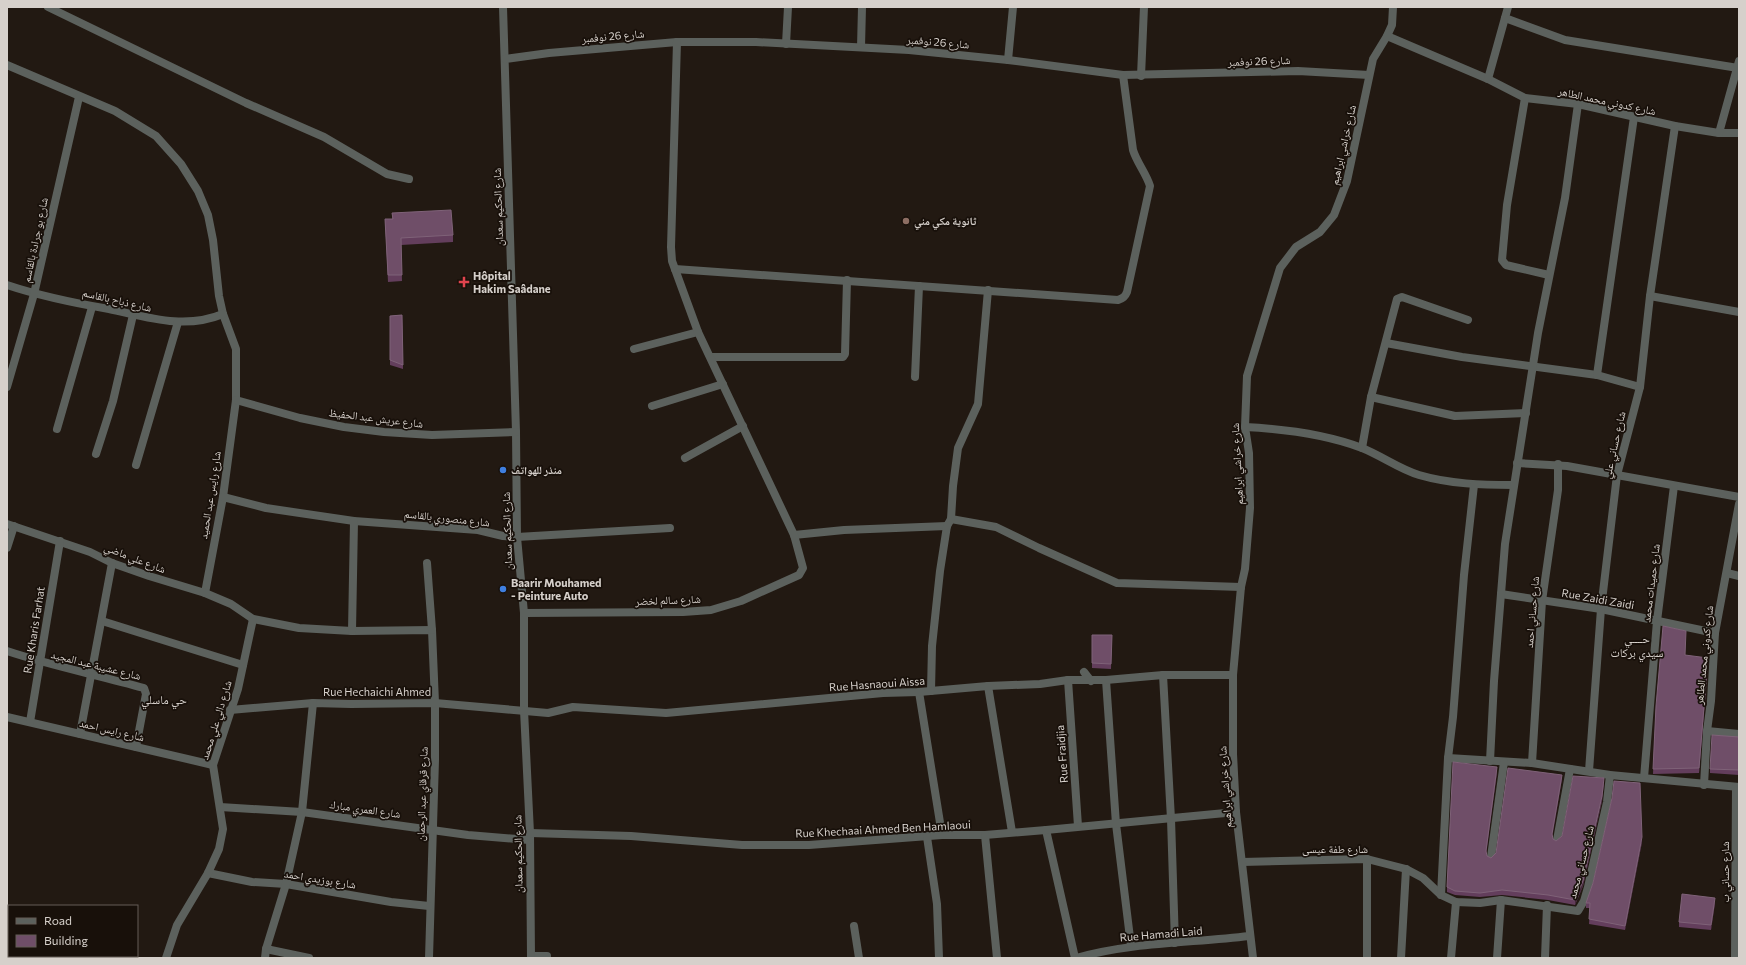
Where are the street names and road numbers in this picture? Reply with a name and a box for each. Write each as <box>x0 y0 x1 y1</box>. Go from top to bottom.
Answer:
street label: شارع 26 نوفمبر <box>580 26 645 46</box>
street label: شارع 26 نوفمبر <box>905 32 970 52</box>
street label: شارع 26 نوفمبر <box>1226 53 1291 69</box>
street label: شارع كدوني محمد الطاهر <box>1556 84 1657 120</box>
street label: شارع خراشي ابراهيم <box>1327 103 1361 187</box>
street label: شارع الحكيم سعدان <box>490 168 507 246</box>
street label: شارع بو جرادة بالقاسم <box>19 196 52 284</box>
street label: شارع ذباح بالقاسم <box>81 285 153 316</box>
street label: شارع عريش عبد الحفيظ <box>328 405 424 431</box>
street label: شارع حساني علي <box>1599 410 1630 480</box>
street label: شارع خراشي ابراهيم <box>1228 423 1248 505</box>
street label: شارع رايس عبد الحميد <box>196 450 224 540</box>
street label: شارع الحكيم سعدان <box>499 492 516 570</box>
street label: شارع منصوري بالقاسم <box>403 507 491 531</box>
street label: شارع علي ماضي <box>102 540 168 578</box>
street label: شارع حميدات محمد <box>1639 543 1663 623</box>
street label: شارع حساني احمد <box>1522 575 1544 649</box>
street label: Rue Kharis Farhat <box>20 585 47 674</box>
street label: Rue Zaidi Zaidi <box>1561 586 1636 611</box>
street label: شارع سالم لخضر <box>634 592 701 609</box>
street label: شارع كدوني محمد الطاهر <box>1692 605 1718 706</box>
street label: شارع عشيبة عبد المجيد <box>50 647 142 683</box>
street label: Rue Hasnaoui Aissa <box>829 674 925 693</box>
street label: شارع دالي علي محمد <box>197 679 236 762</box>
street label: Rue Hechaichi Ahmed <box>323 685 431 698</box>
street label: شارع رايس احمد <box>78 716 146 744</box>
street label: Rue Fraidjia <box>1053 725 1070 783</box>
street label: شارع خراشي ابراهيم <box>1215 745 1237 828</box>
street label: شارع قرقاي عبد الرحمان <box>413 746 432 842</box>
street label: شارع العمري مبارك <box>328 797 402 823</box>
street label: شارع الحكيم سعدان <box>510 815 527 893</box>
street label: Rue Khechaai Ahmed Ben Hamlaoui <box>795 817 971 840</box>
street label: شارع حساني محمد <box>1565 824 1599 900</box>
street label: شارع حساني ب <box>1718 841 1734 903</box>
street label: شارع طفة عيسى <box>1302 842 1368 856</box>
street label: شارع بوزيدي احمد <box>283 866 357 893</box>
street label: Rue Hamadi Laid <box>1119 923 1203 944</box>

